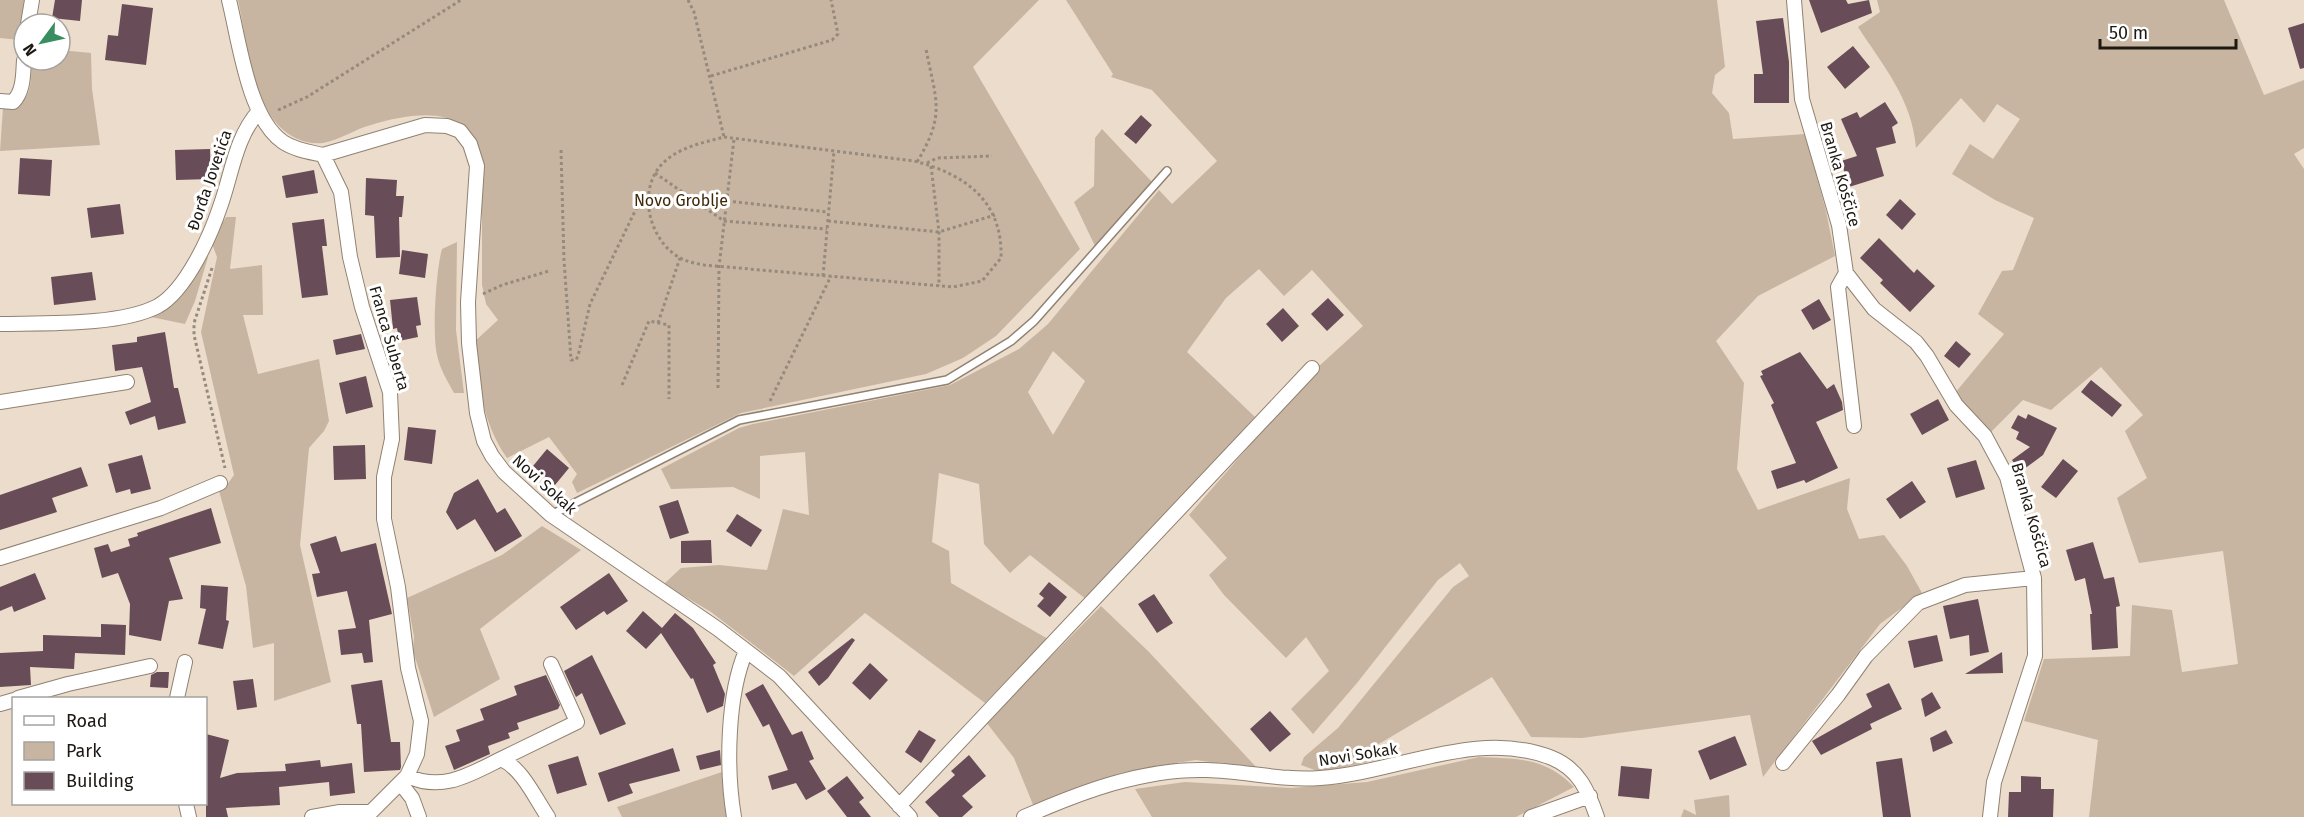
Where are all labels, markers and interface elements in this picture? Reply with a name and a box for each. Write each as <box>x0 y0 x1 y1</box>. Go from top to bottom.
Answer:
north arrow <box>12 12 72 72</box>
scale bar <box>2100 12 2236 50</box>
text: 50 m <box>2109 22 2148 44</box>
text: N <box>19 40 41 60</box>
street label: Branka Koščice <box>1816 119 1865 229</box>
street label: Đorđa Jovetića <box>183 127 236 233</box>
park label: Novo Groblje <box>634 191 728 210</box>
street label: Franca Šuberta <box>365 283 415 393</box>
street label: Novi Sokak <box>509 451 581 519</box>
street label: Branka Koščica <box>2007 460 2056 570</box>
legend <box>12 697 207 805</box>
text: Road <box>66 710 108 732</box>
street label: Novi Sokak <box>1317 739 1400 770</box>
text: Park <box>66 740 102 762</box>
text: Building <box>66 770 134 792</box>

